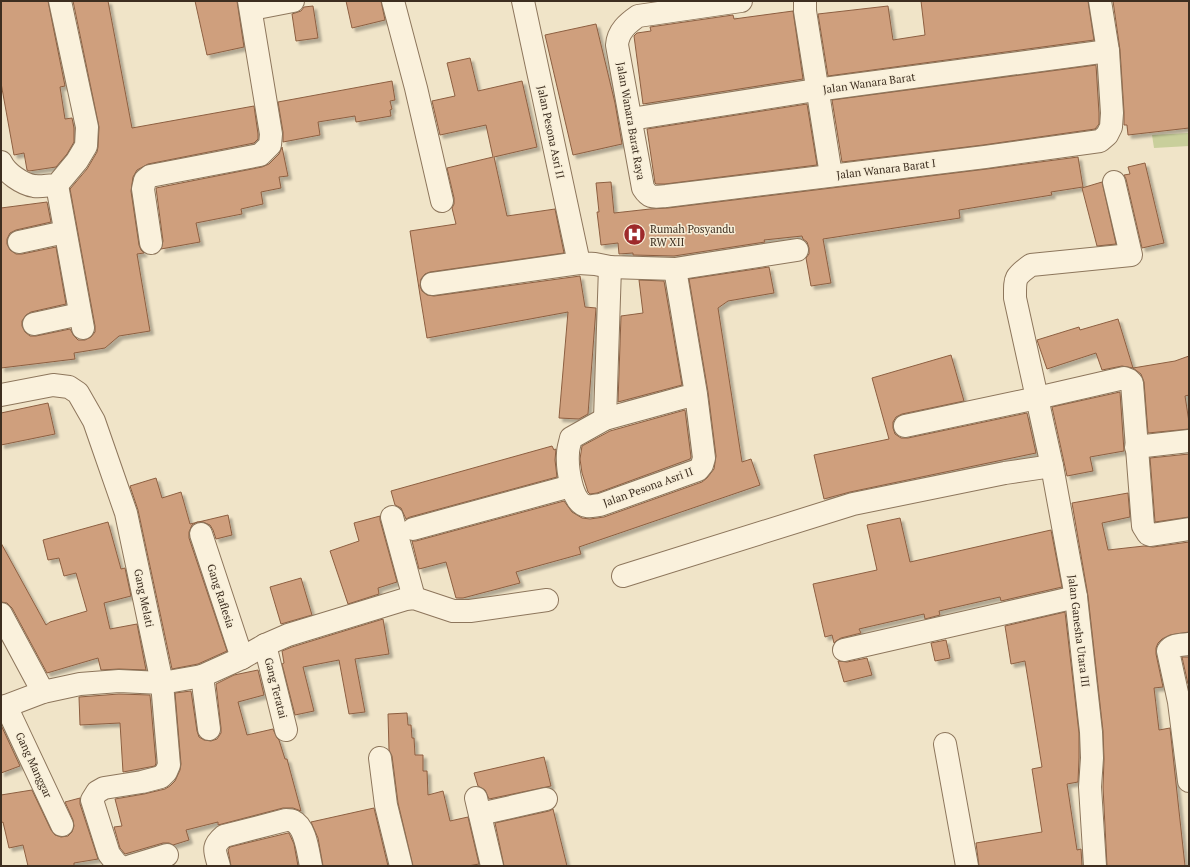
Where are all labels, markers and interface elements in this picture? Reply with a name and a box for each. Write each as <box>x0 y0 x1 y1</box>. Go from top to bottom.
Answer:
street label: Jalan Wanara Barat Raya <box>614 61 648 182</box>
street label: Jalan Wanara Barat <box>822 70 916 96</box>
street label: Jalan Pesona Asri II <box>534 84 568 180</box>
street label: Jalan Wanara Barat I <box>836 156 936 182</box>
hospital icon: Rumah Posyandu RW XII <box>622 222 648 248</box>
place label: Rumah Posyandu RW XII <box>650 222 735 249</box>
street label: Jalan Pesona Asri II <box>601 464 695 510</box>
street label: Gang Raflesia <box>204 562 238 630</box>
street label: Gang Melati <box>131 567 157 629</box>
street label: Jalan Ganesha Utara III <box>1065 574 1093 688</box>
street label: Gang Teratai <box>262 656 290 720</box>
street label: Gang Manggar <box>13 730 56 801</box>

